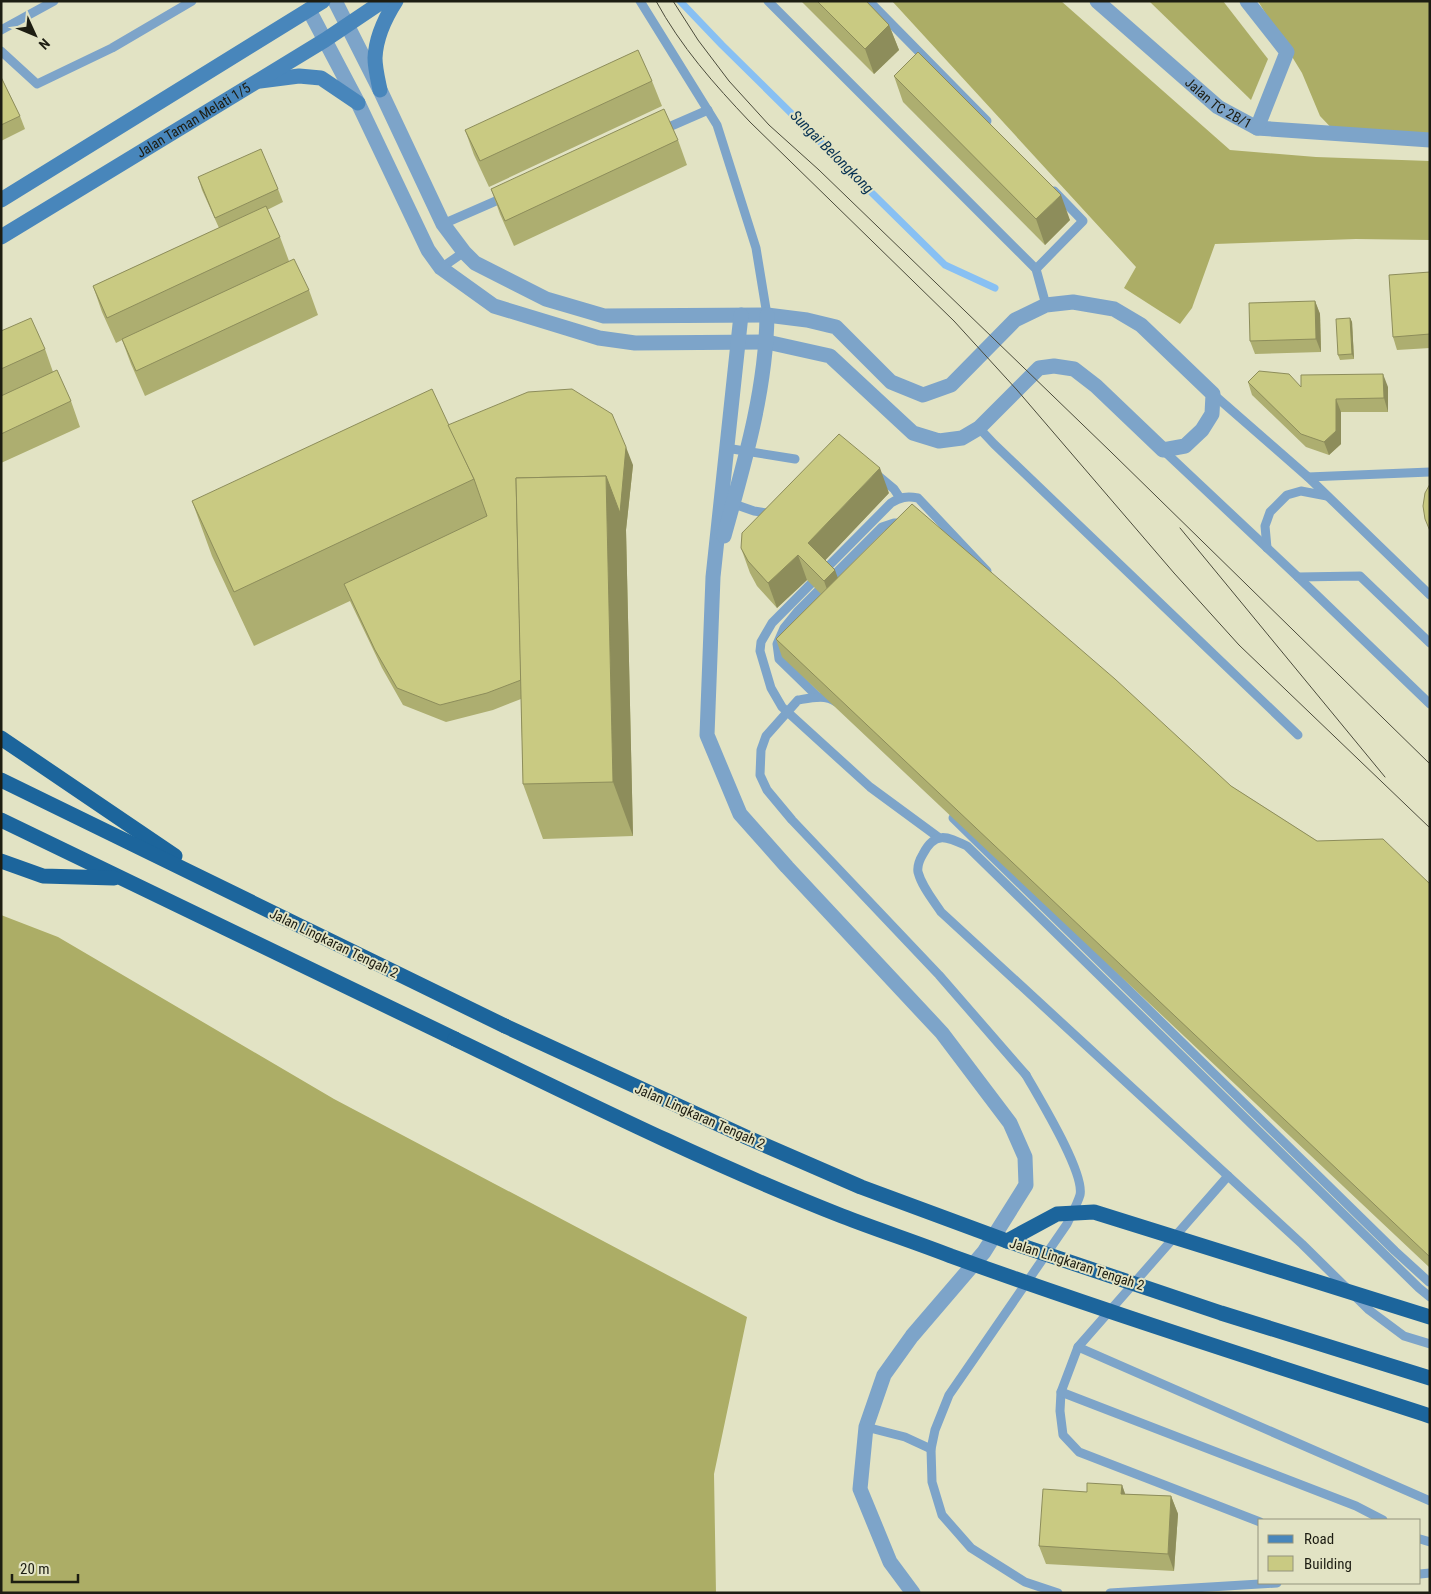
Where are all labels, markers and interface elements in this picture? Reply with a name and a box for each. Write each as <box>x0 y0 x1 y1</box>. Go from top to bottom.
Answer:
north arrow <box>10 10 60 60</box>
text: N <box>36 35 53 53</box>
street label: Jalan TC 2B/1 <box>1182 74 1255 132</box>
street label: Jalan Taman Melati 1/5 <box>133 79 253 161</box>
water label: Sungai Belongkong <box>787 107 877 197</box>
street label: Jalan Lingkaran Tengah 2 <box>267 905 401 981</box>
street label: Jalan Lingkaran Tengah 2 <box>632 1080 768 1152</box>
street label: Jalan Lingkaran Tengah 2 <box>1008 1235 1147 1293</box>
legend <box>1258 1519 1421 1584</box>
text: Road <box>1304 1530 1334 1548</box>
scale bar <box>12 1552 79 1584</box>
text: Building <box>1304 1555 1352 1573</box>
text: 20 m <box>20 1560 50 1578</box>

